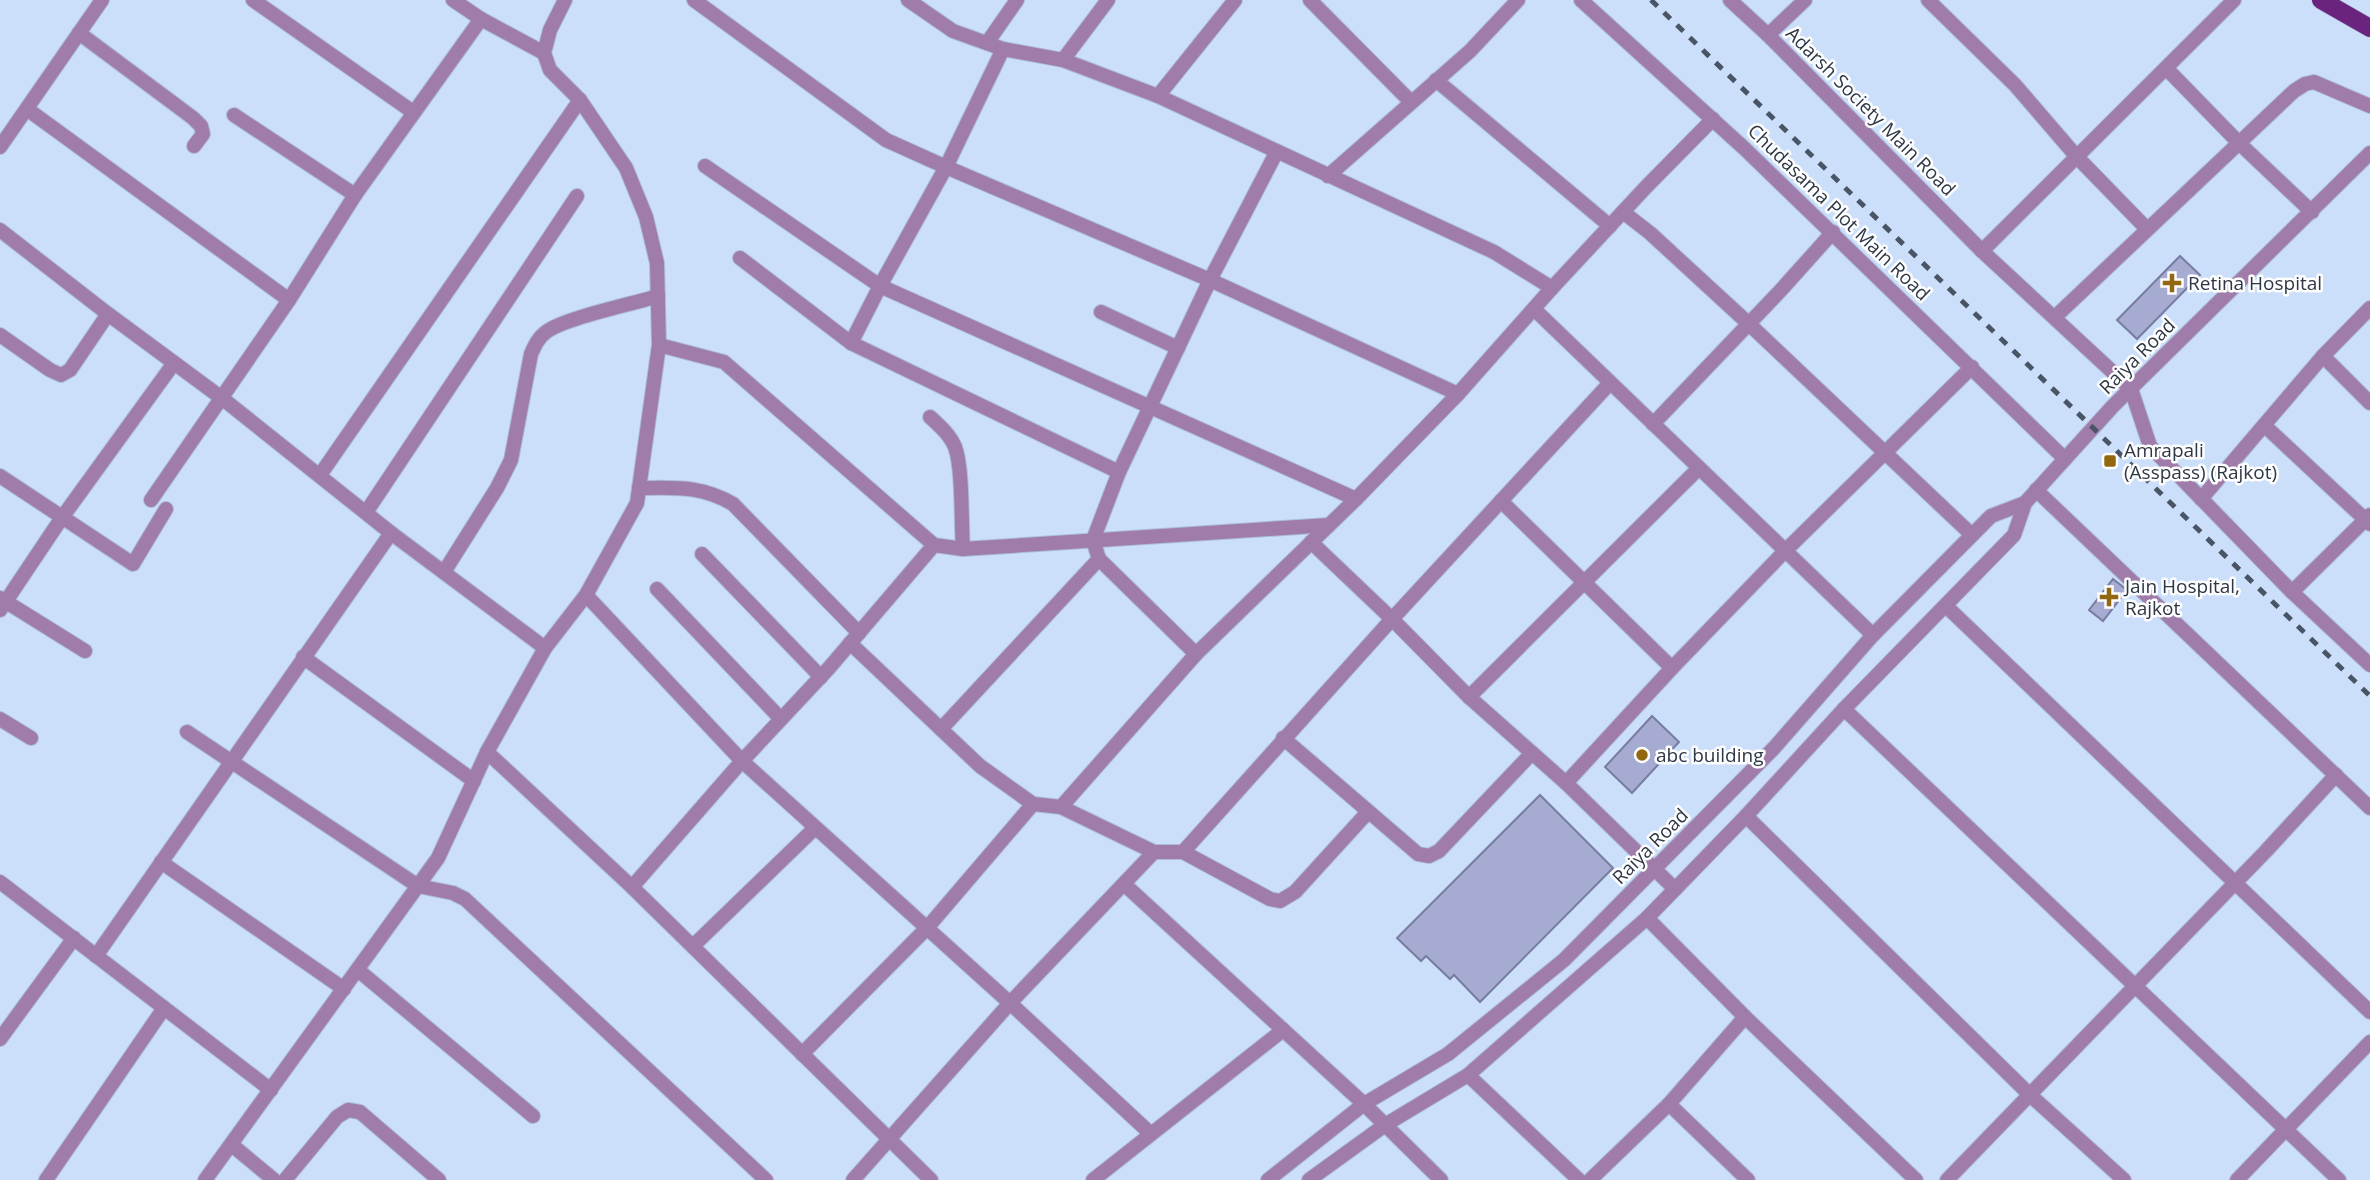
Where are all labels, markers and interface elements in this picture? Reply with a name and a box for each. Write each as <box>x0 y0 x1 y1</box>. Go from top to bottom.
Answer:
street label: Adarsh Society Main Road <box>1781 21 1961 201</box>
street label: Chudasama Plot Main Road <box>1742 118 1936 306</box>
place label: Retina Hospital <box>2188 270 2322 296</box>
marker: Retina Hospital <box>2162 273 2182 293</box>
street label: Raiya Road <box>2093 312 2181 400</box>
place label: Amrapali (Asspass) (Rajkot) <box>2124 437 2277 485</box>
marker: Amrapali (Asspass) (Rajkot) <box>2102 453 2118 469</box>
place label: Jain Hospital, Rajkot <box>2123 573 2240 621</box>
marker: Jain Hospital, Rajkot <box>2099 587 2119 607</box>
place label: abc building <box>1656 742 1763 768</box>
marker: abc building <box>1634 747 1650 763</box>
street label: Raiya Road <box>1606 802 1694 890</box>

